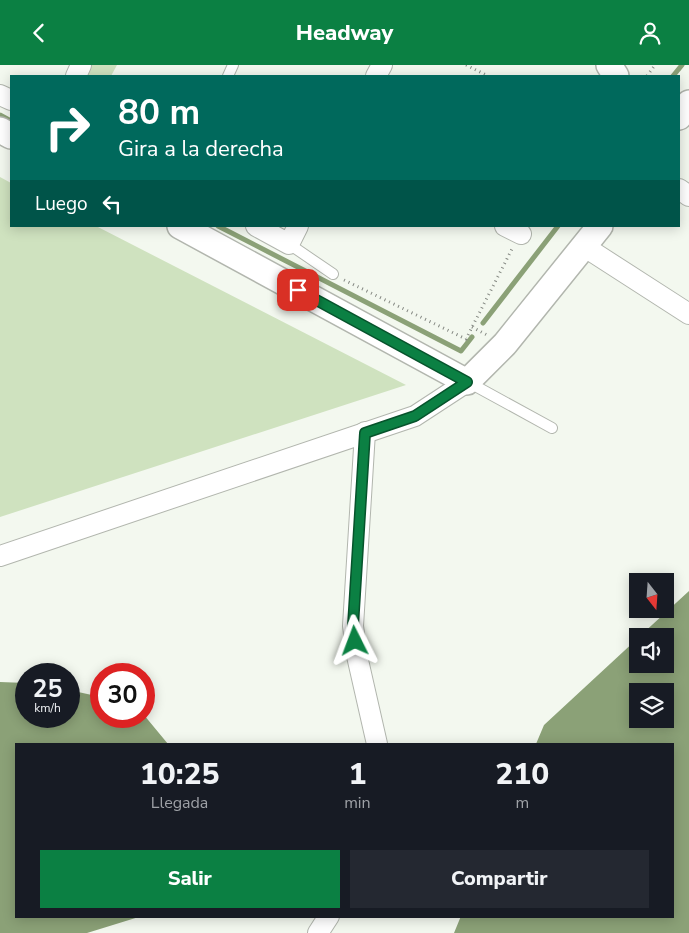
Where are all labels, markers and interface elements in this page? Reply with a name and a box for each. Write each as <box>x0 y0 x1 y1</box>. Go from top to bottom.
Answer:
text: Headway <box>296 18 393 48</box>
icon: back <box>25 19 53 47</box>
icon: person <box>636 19 664 47</box>
text: 80 m <box>118 89 200 136</box>
icon: right <box>35 95 100 160</box>
text: Gira a la derecha <box>118 134 284 164</box>
icon: left <box>98 190 126 218</box>
text: Luego <box>35 191 88 217</box>
pin <box>277 269 319 311</box>
icon: arrive <box>284 276 312 304</box>
north arrow <box>629 573 674 617</box>
map controls <box>629 573 674 728</box>
position arrow <box>328 614 380 666</box>
button: sound <box>629 628 674 673</box>
speed limit sign: 30 <box>90 663 155 728</box>
text: 25 <box>32 672 63 706</box>
button: layers <box>629 683 674 728</box>
text: km/h <box>34 700 61 716</box>
text: 10:25 <box>140 754 219 795</box>
text: 1 <box>348 754 366 795</box>
text: 210 <box>495 754 549 795</box>
text: Llegada <box>151 792 208 814</box>
text: min <box>344 792 371 814</box>
text: m <box>515 792 529 814</box>
button: Salir <box>40 850 340 908</box>
button: Compartir <box>350 850 649 908</box>

